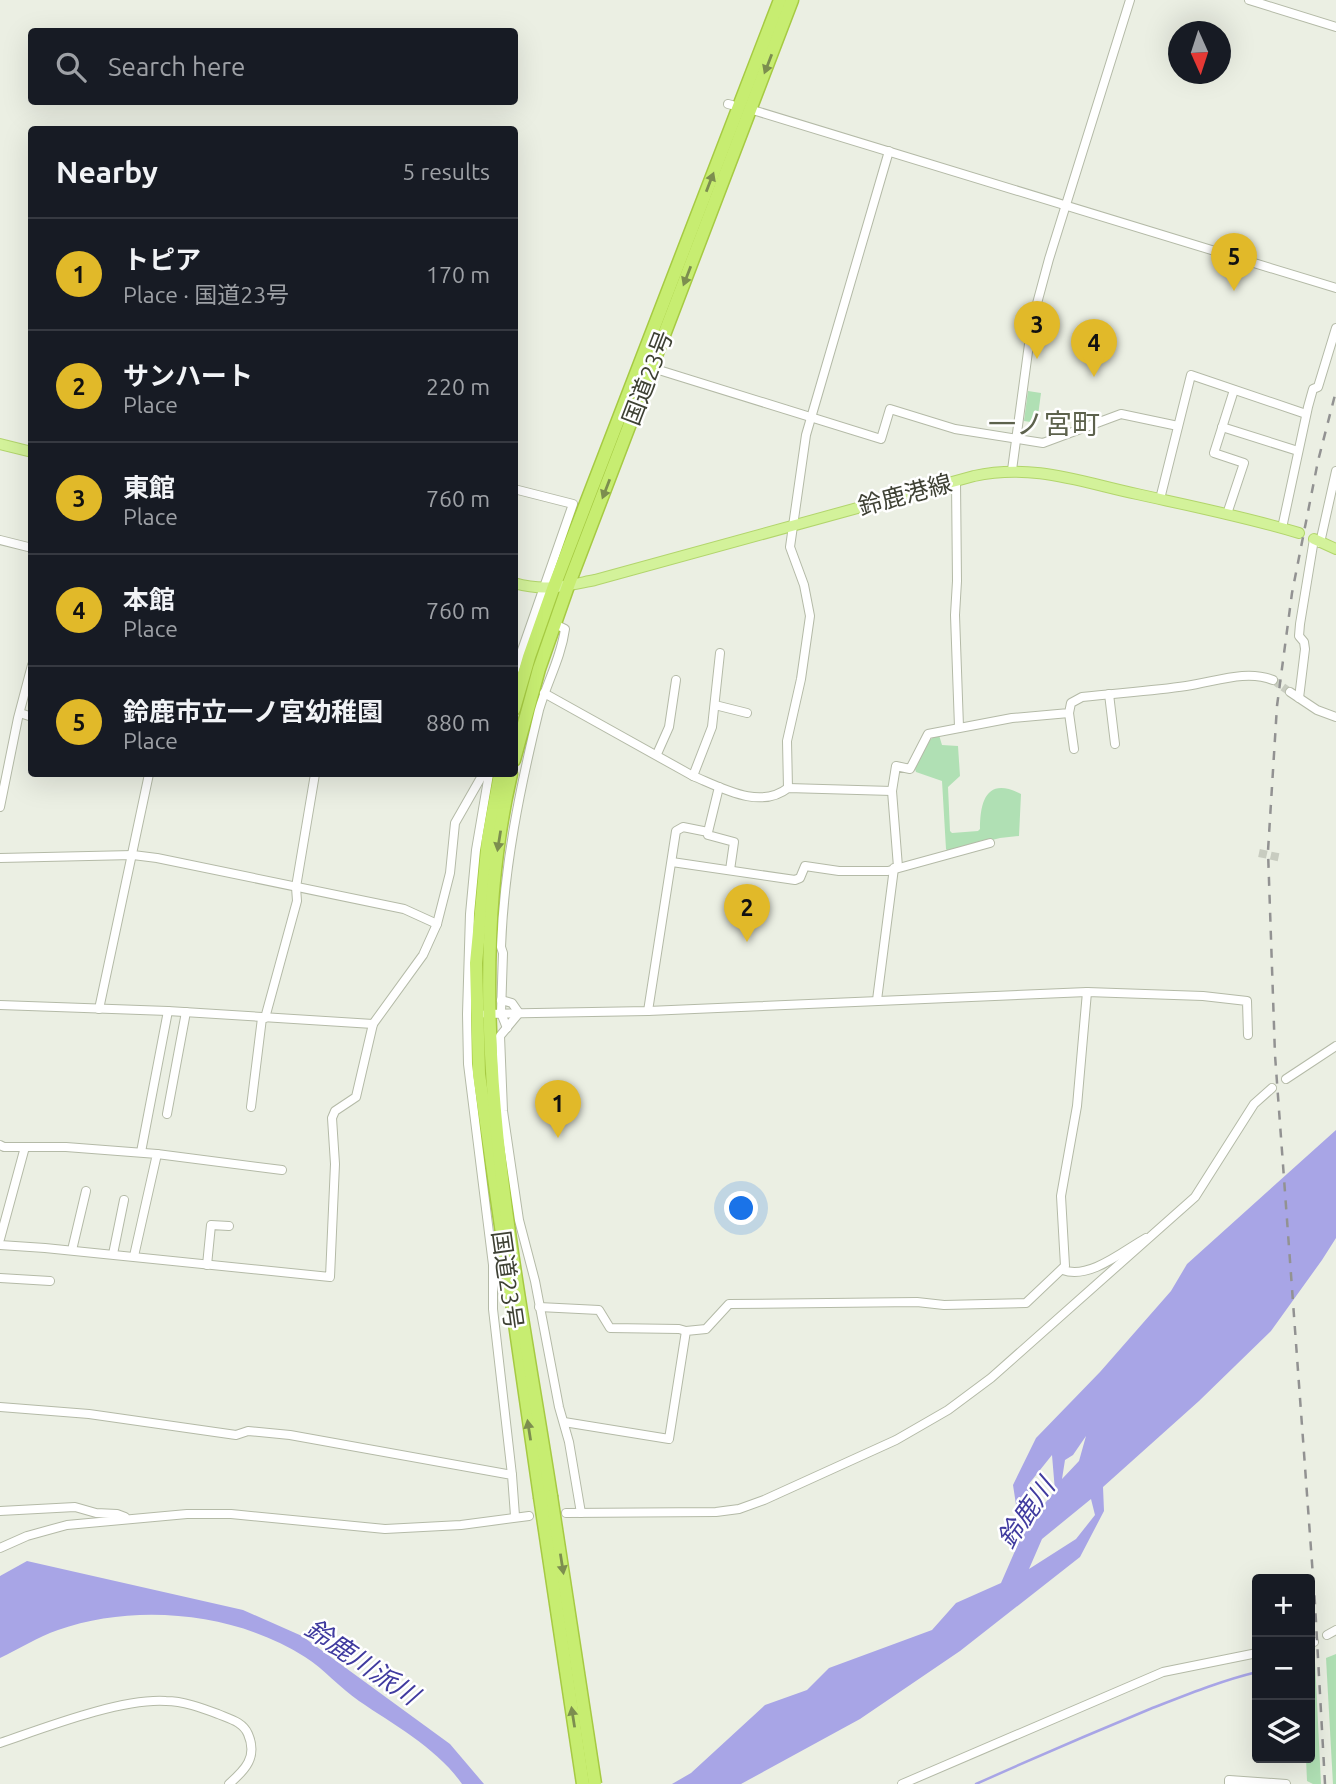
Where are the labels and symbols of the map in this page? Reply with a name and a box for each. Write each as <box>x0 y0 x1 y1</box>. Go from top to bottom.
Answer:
north arrow <box>1168 21 1231 84</box>
one-way arrow <box>762 53 773 74</box>
one-way arrow <box>704 172 715 193</box>
pin: 5 <box>1211 233 1257 291</box>
one-way arrow <box>681 266 692 287</box>
pin: 3 <box>1014 301 1060 359</box>
pin: 4 <box>1071 319 1117 377</box>
street label: 国道23号 <box>617 327 678 429</box>
district label: 一ノ宮町 <box>988 408 1100 439</box>
street label: 鈴鹿港線 <box>855 469 955 520</box>
one-way arrow <box>600 479 611 500</box>
one-way arrow <box>494 830 505 852</box>
pin: 2 <box>724 884 770 942</box>
pin: 1 <box>535 1080 581 1138</box>
your location <box>724 1191 758 1225</box>
street label: 国道23号 <box>487 1229 528 1331</box>
one-way arrow <box>523 1419 534 1441</box>
water label: 鈴鹿川 <box>991 1470 1062 1553</box>
one-way arrow <box>557 1553 568 1575</box>
water label: 鈴鹿川派川 <box>300 1613 427 1712</box>
one-way arrow <box>567 1705 578 1727</box>

